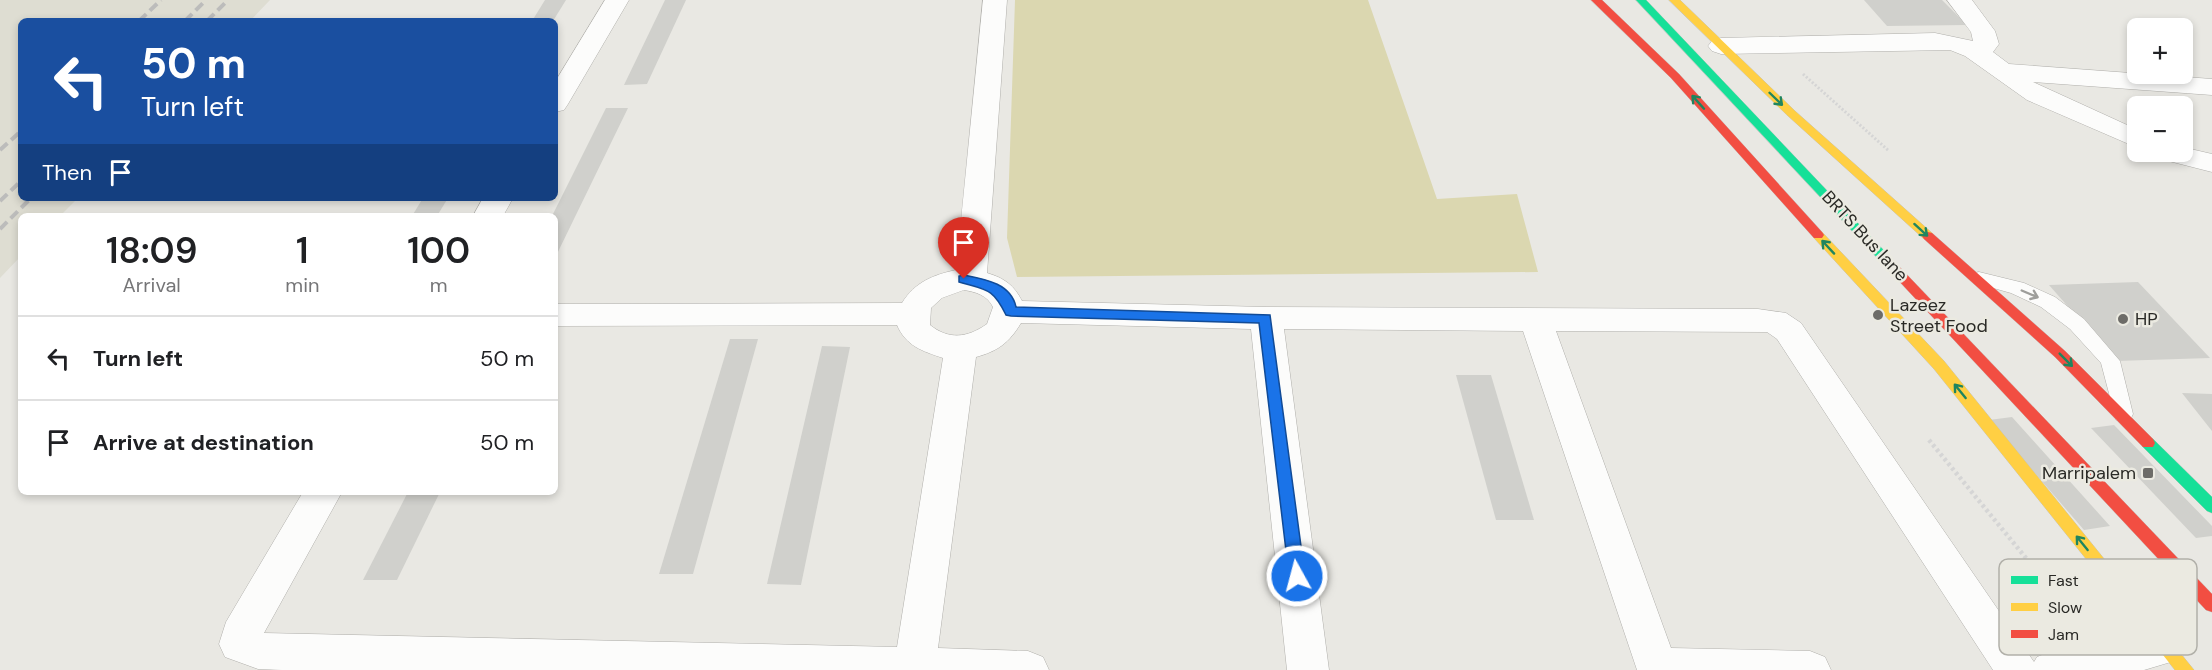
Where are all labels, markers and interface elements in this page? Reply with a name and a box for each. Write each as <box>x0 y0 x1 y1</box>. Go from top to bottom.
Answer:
map controls <box>2127 18 2193 162</box>
button: + <box>2127 18 2193 84</box>
text: 50 m <box>141 36 246 91</box>
icon: left <box>42 42 120 120</box>
text: Turn left <box>141 89 244 124</box>
one-way arrow <box>1769 92 1784 106</box>
one-way arrow <box>1691 95 1705 110</box>
button: − <box>2127 96 2193 162</box>
icon: arrive <box>104 156 137 189</box>
text: Then <box>42 158 92 187</box>
street label: BRTS Bus lane <box>1817 185 1913 287</box>
pin <box>938 217 989 279</box>
one-way arrow <box>1913 223 1928 237</box>
icon: arrive <box>947 226 980 259</box>
text: 18:09 <box>106 227 197 274</box>
text: 1 <box>296 227 309 274</box>
text: 100 <box>407 227 470 274</box>
one-way arrow <box>1822 240 1836 255</box>
text: Arrival <box>123 272 181 298</box>
text: min <box>285 272 319 298</box>
text: m <box>430 272 448 298</box>
one-way arrow <box>2020 289 2038 300</box>
place label: Lazeez Street Food <box>1890 293 1988 338</box>
place label: HP <box>2135 307 2158 331</box>
marker: Lazeez Street Food <box>1871 308 1885 322</box>
marker: HP <box>2116 312 2130 326</box>
icon: left <box>42 342 75 375</box>
text: Turn left <box>93 344 183 373</box>
text: 50 m <box>480 344 534 373</box>
one-way arrow <box>2059 352 2073 367</box>
one-way arrow <box>1953 384 1967 399</box>
icon: arrive <box>42 426 75 459</box>
text: Arrive at destination <box>93 428 314 457</box>
text: 50 m <box>480 428 534 457</box>
place label: Marripalem <box>2042 461 2136 485</box>
marker: Marripalem <box>2141 466 2155 480</box>
one-way arrow <box>2076 535 2089 551</box>
position arrow <box>1265 544 1329 608</box>
legend <box>1999 559 2197 655</box>
text: Fast <box>2048 570 2079 591</box>
text: Slow <box>2048 597 2082 618</box>
text: Jam <box>2048 624 2079 645</box>

